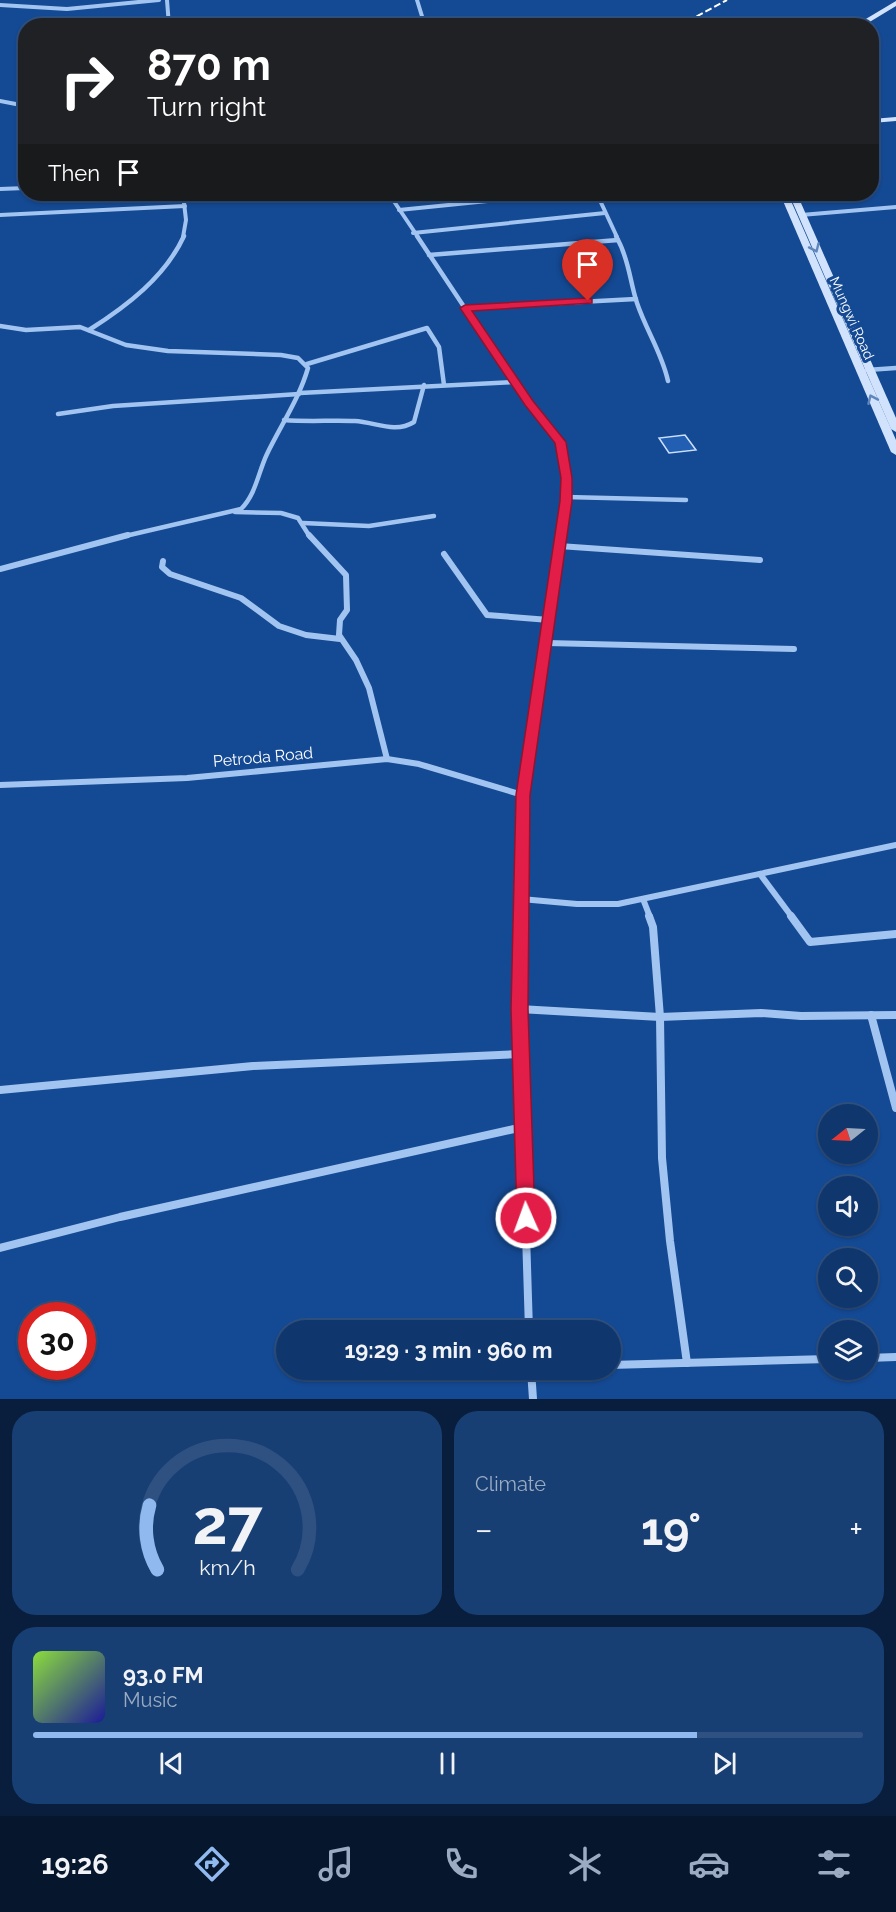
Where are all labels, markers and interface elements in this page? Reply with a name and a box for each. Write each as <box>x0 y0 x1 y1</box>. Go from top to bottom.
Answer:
text: 870 m <box>147 41 271 90</box>
icon: right <box>48 42 126 120</box>
text: Turn right <box>147 91 266 122</box>
icon: arrive <box>112 156 145 189</box>
text: Then <box>48 160 100 186</box>
pin <box>562 239 613 301</box>
one-way arrow <box>808 241 820 252</box>
icon: arrive <box>571 248 604 281</box>
street label: Mungwi Road <box>827 274 877 362</box>
one-way arrow <box>868 394 880 405</box>
street label: Petroda Road <box>212 743 314 771</box>
north arrow <box>818 1104 878 1164</box>
map controls <box>818 1104 878 1380</box>
button: sound <box>818 1176 878 1236</box>
position arrow <box>494 1186 558 1250</box>
button: search <box>818 1248 878 1308</box>
speed limit sign: 30 <box>18 1302 96 1380</box>
button: layers <box>818 1320 878 1380</box>
text: 19:29 · 3 min · 960 m <box>344 1337 553 1363</box>
text: Climate <box>475 1472 546 1496</box>
text: 27 <box>192 1485 263 1559</box>
text: 19° <box>641 1503 701 1556</box>
text: − <box>475 1510 493 1549</box>
text: + <box>849 1510 863 1549</box>
text: km/h <box>199 1555 255 1580</box>
text: 93.0 FM <box>123 1662 204 1688</box>
text: Music <box>123 1688 177 1712</box>
icon: previous <box>155 1747 188 1780</box>
icon: pause <box>431 1747 464 1780</box>
icon: next <box>708 1747 741 1780</box>
icon: directions <box>191 1843 233 1885</box>
icon: music <box>315 1843 357 1885</box>
icon: phone <box>440 1843 482 1885</box>
icon: climate <box>564 1843 606 1885</box>
icon: car <box>688 1843 730 1885</box>
icon: filters <box>813 1843 855 1885</box>
text: 19:26 <box>41 1849 109 1880</box>

